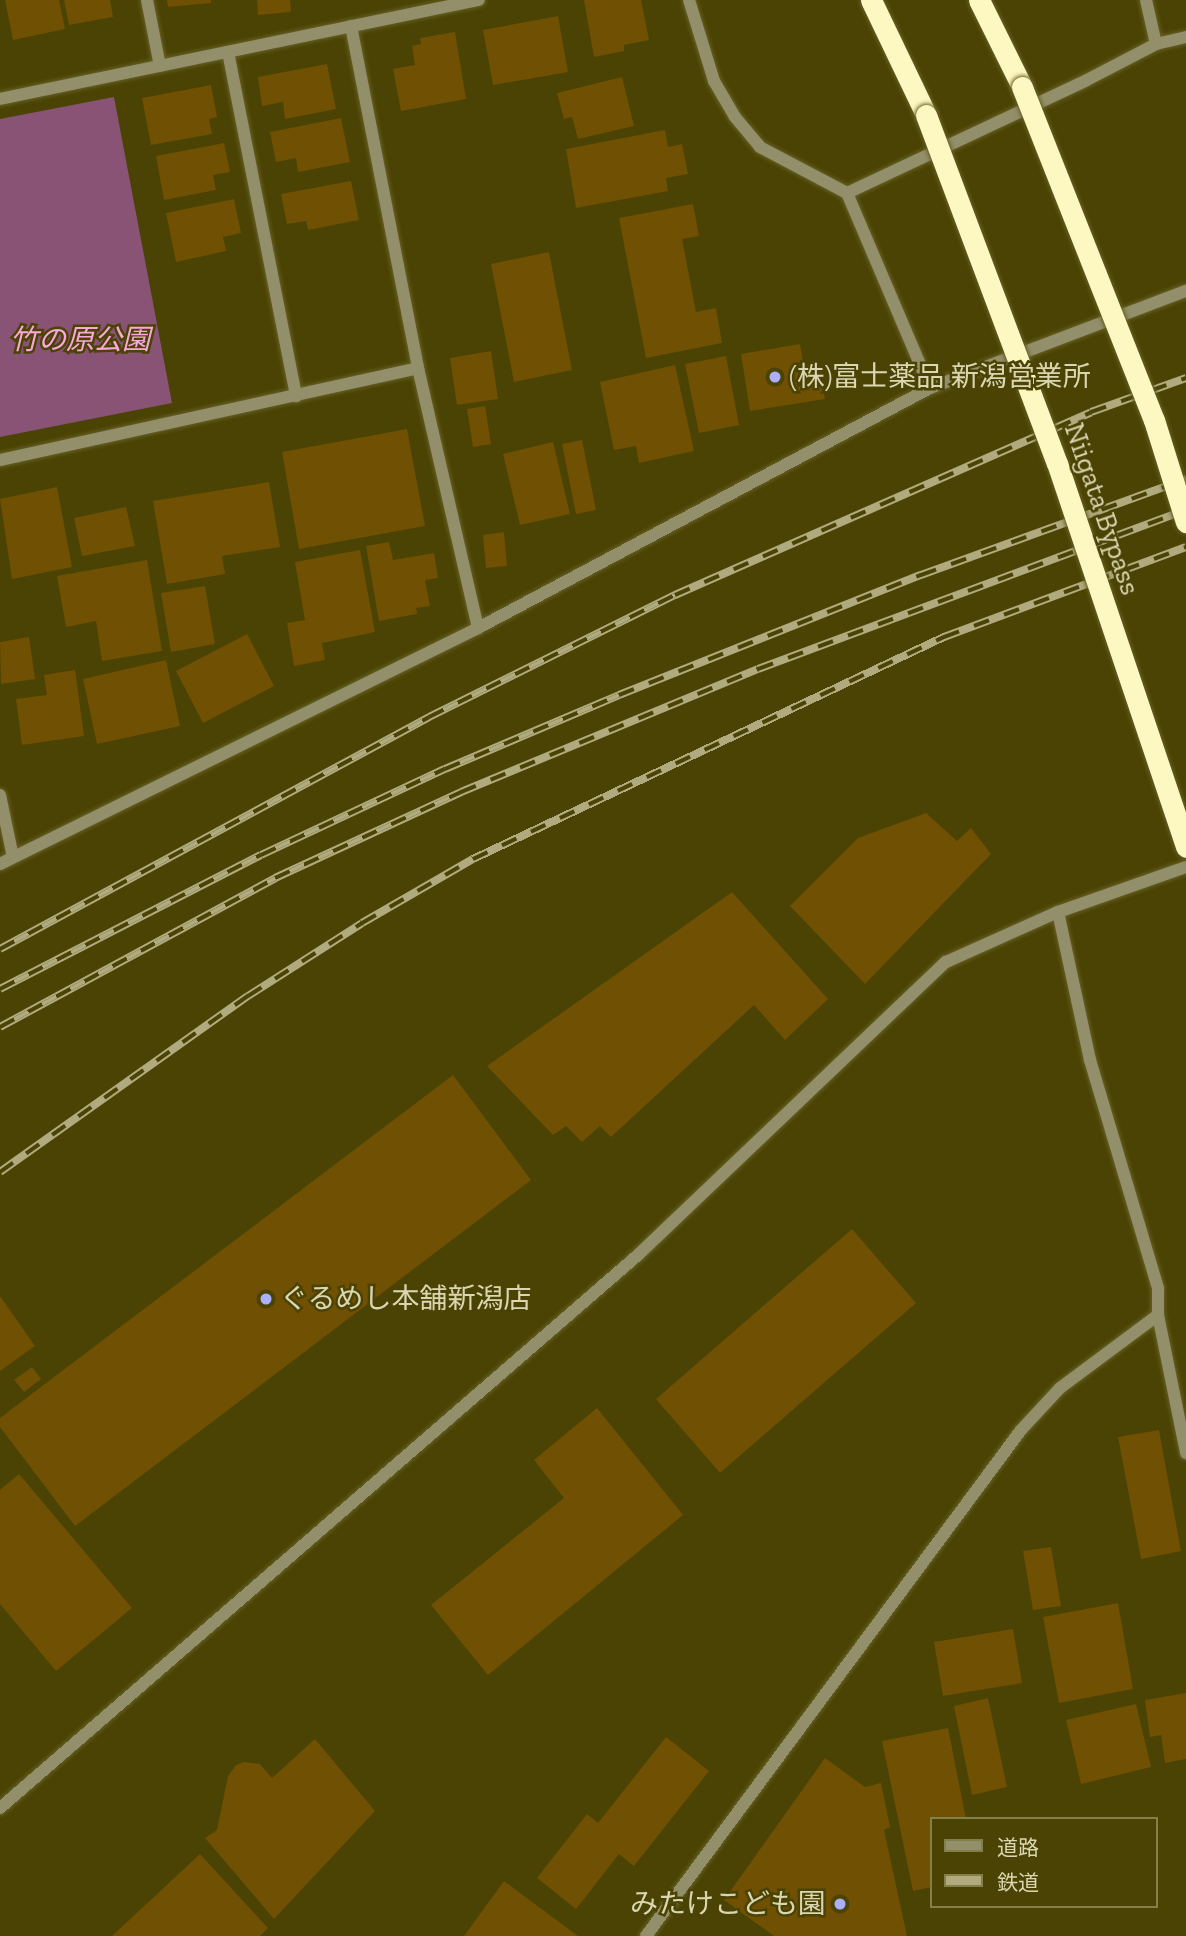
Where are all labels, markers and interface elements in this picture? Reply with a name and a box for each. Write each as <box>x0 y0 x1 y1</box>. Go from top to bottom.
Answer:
park label: 竹の原公園 <box>10 323 150 357</box>
place label: (株)富士薬品 新潟営業所 <box>789 360 1091 394</box>
marker: (株)富士薬品 新潟営業所 <box>767 369 783 385</box>
street label: Niigata Bypass <box>1057 419 1147 599</box>
place label: ぐるめし本舗新潟店 <box>280 1282 532 1316</box>
marker: ぐるめし本舗新潟店 <box>258 1291 274 1307</box>
legend <box>930 1817 1158 1908</box>
text: 道路 <box>997 1835 1039 1860</box>
text: 鉄道 <box>997 1870 1039 1895</box>
place label: みたけこども園 <box>630 1887 826 1921</box>
marker: みたけこども園 <box>832 1896 848 1912</box>

